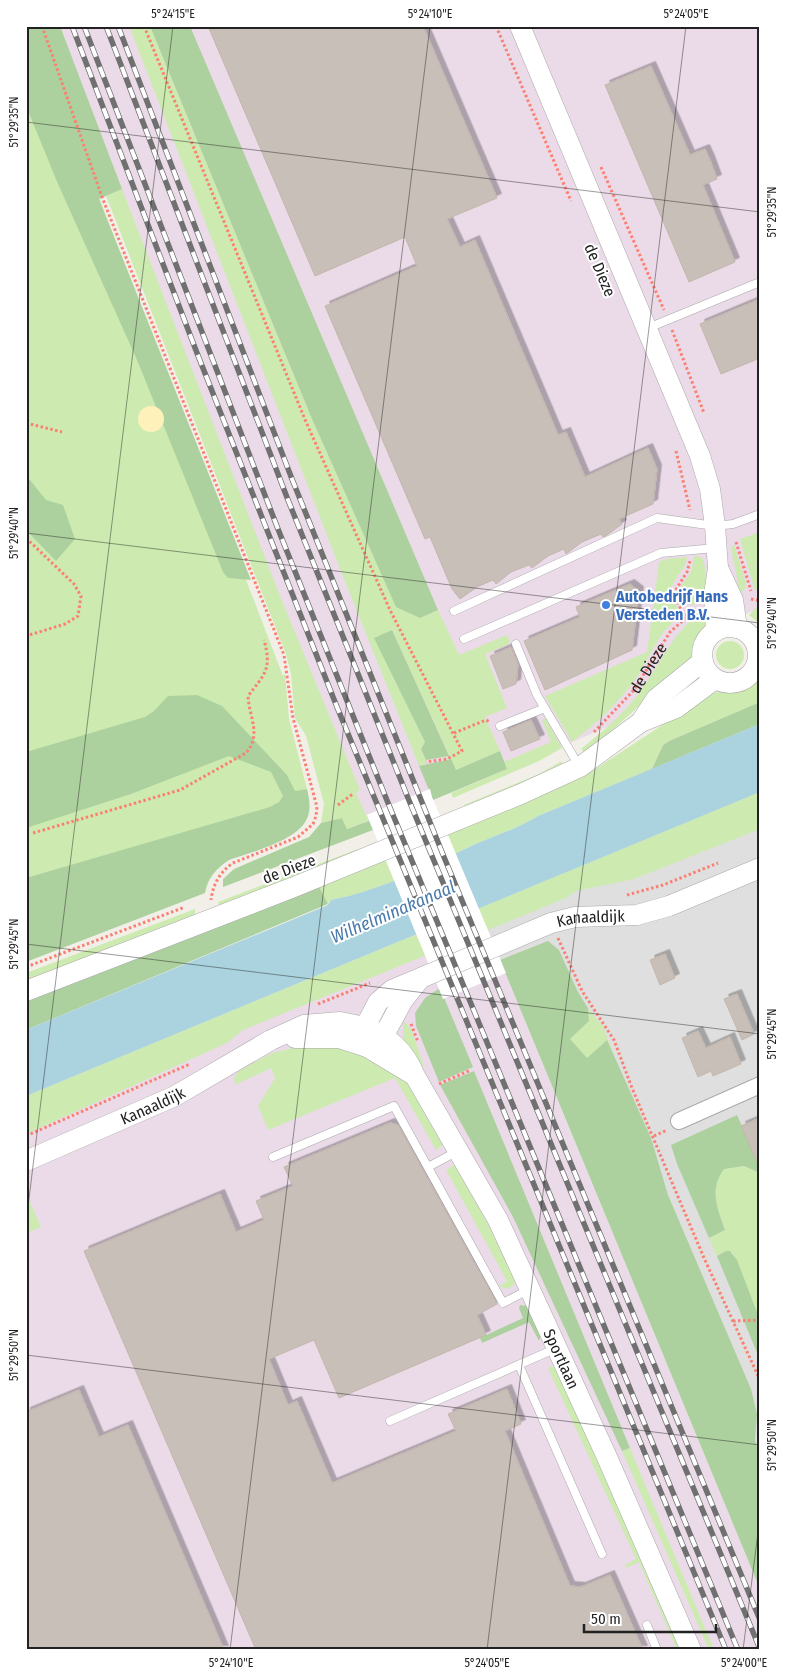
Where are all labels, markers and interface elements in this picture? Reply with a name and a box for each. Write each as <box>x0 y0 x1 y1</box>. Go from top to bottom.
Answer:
text: 5°24'15"E <box>151 7 195 21</box>
text: 5°24'10"E <box>408 7 453 21</box>
text: 5°24'05"E <box>663 7 709 21</box>
text: 51°29'35"N <box>7 96 21 148</box>
text: 51°29'35"N <box>765 186 779 238</box>
street label: de Dieze <box>580 241 620 299</box>
text: 51°29'40"N <box>7 507 21 559</box>
place label: Autobedrijf Hans Versteden B.V. <box>615 587 728 624</box>
text: 51°29'40"N <box>765 597 779 649</box>
marker: Autobedrijf Hans Versteden B.V. <box>600 599 612 611</box>
street label: de Dieze <box>625 639 670 697</box>
street label: de Dieze <box>260 850 318 888</box>
water label: Wilhelminakanaal <box>327 876 459 948</box>
street label: Kanaaldijk <box>555 906 626 931</box>
text: 51°29'45"N <box>7 919 21 969</box>
text: 51°29'45"N <box>765 1009 779 1059</box>
street label: Kanaaldijk <box>117 1083 189 1128</box>
street label: Sportlaan <box>540 1326 584 1392</box>
text: 51°29'50"N <box>7 1329 21 1381</box>
text: 51°29'50"N <box>765 1419 779 1471</box>
scale bar <box>584 1601 716 1633</box>
text: 50 m <box>591 1610 621 1628</box>
text: 5°24'10"E <box>209 1656 254 1670</box>
text: 5°24'05"E <box>464 1656 510 1670</box>
text: 5°24'00"E <box>721 1656 767 1670</box>

